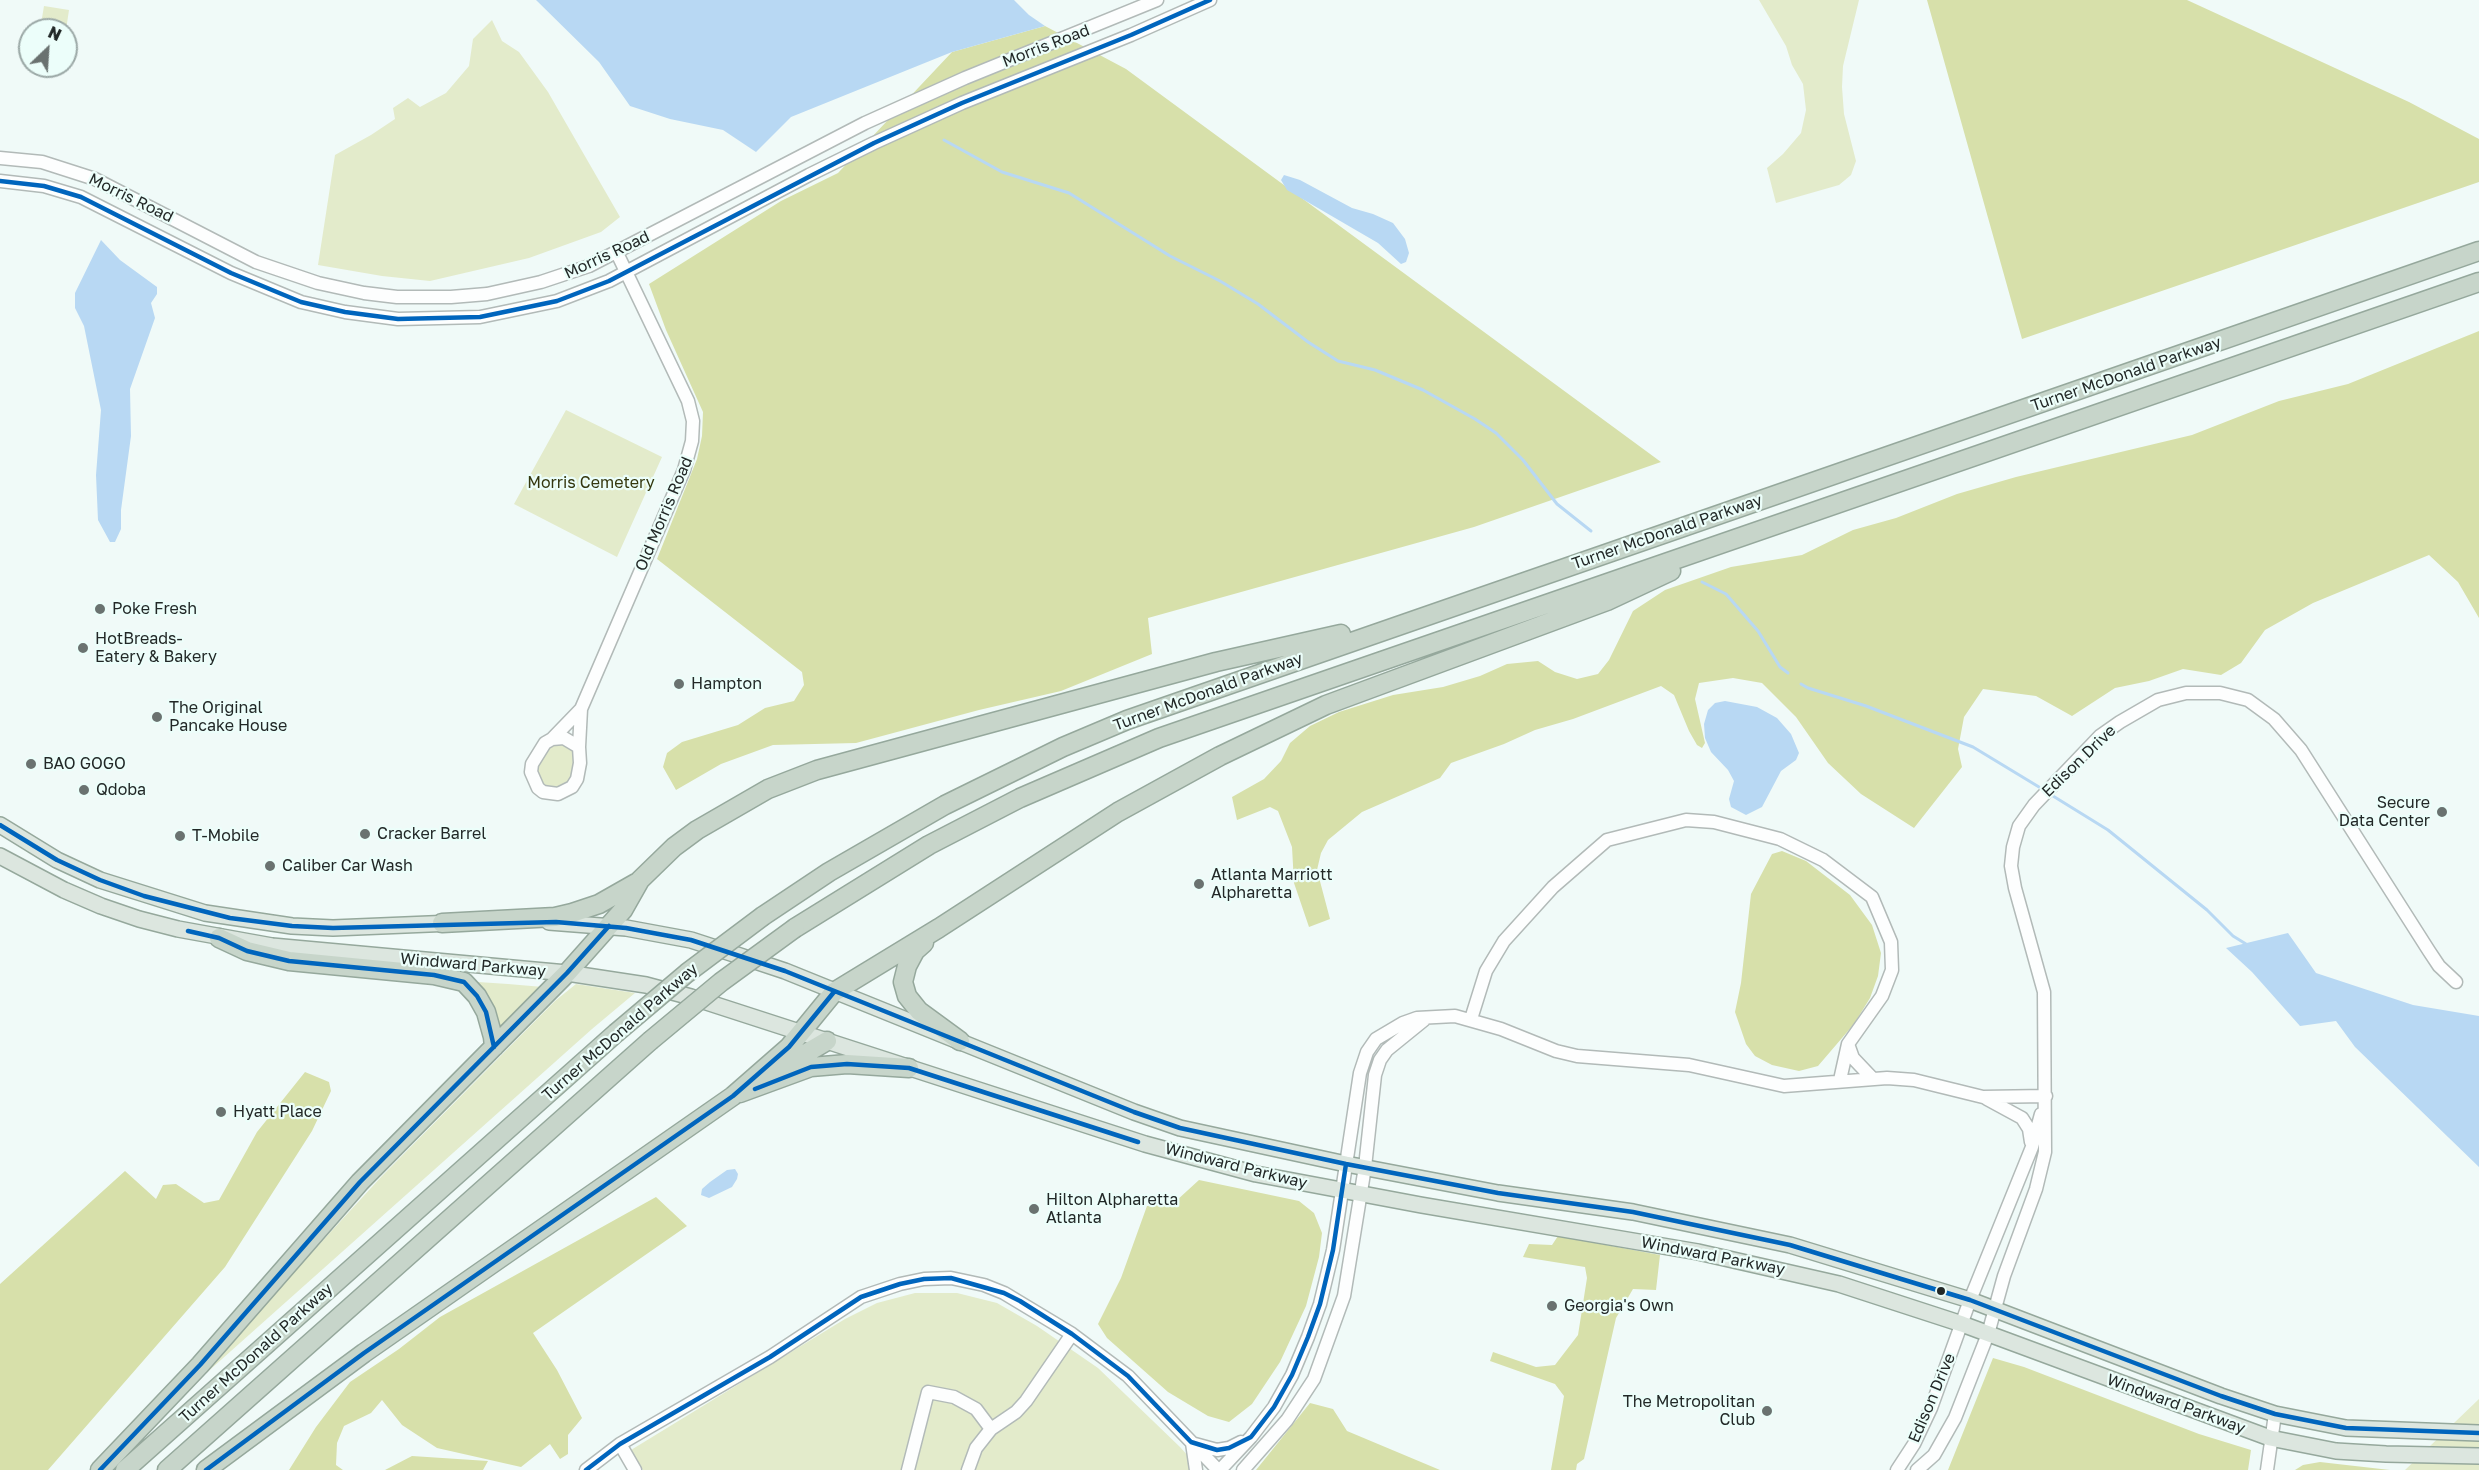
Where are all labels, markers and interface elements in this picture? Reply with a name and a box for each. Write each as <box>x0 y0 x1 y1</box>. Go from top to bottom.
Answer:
north arrow <box>18 18 78 78</box>
street label: Morris Road <box>1000 21 1092 71</box>
text: N <box>45 22 64 45</box>
street label: Morris Road <box>86 169 176 227</box>
street label: Morris Road <box>561 227 653 283</box>
street label: Turner McDonald Parkway <box>2028 332 2224 416</box>
street label: Old Morris Road <box>631 454 697 574</box>
park label: Morris Cemetery <box>527 473 655 493</box>
street label: Turner McDonald Parkway <box>1569 490 1765 574</box>
place label: Poke Fresh <box>112 599 197 619</box>
marker: Poke Fresh <box>93 602 107 616</box>
place label: HotBreads- Eatery & Bakery <box>95 629 217 667</box>
marker: HotBreads- Eatery & Bakery <box>76 641 90 655</box>
street label: Turner McDonald Parkway <box>1111 649 1305 735</box>
place label: Hampton <box>691 674 762 694</box>
marker: Hampton <box>672 677 686 691</box>
place label: The Original Pancake House <box>169 698 287 736</box>
marker: The Original Pancake House <box>150 710 164 724</box>
street label: Edison Drive <box>2038 721 2120 801</box>
place label: BAO GOGO <box>43 754 126 774</box>
marker: BAO GOGO <box>24 757 38 771</box>
place label: Qdoba <box>96 780 146 800</box>
marker: Qdoba <box>77 783 91 797</box>
place label: Secure Data Center <box>2339 793 2430 831</box>
marker: Secure Data Center <box>2435 805 2449 819</box>
place label: Cracker Barrel <box>377 824 486 844</box>
place label: T-Mobile <box>192 826 259 846</box>
marker: Cracker Barrel <box>358 827 372 841</box>
marker: T-Mobile <box>173 829 187 843</box>
place label: Caliber Car Wash <box>282 856 413 876</box>
marker: Caliber Car Wash <box>263 859 277 873</box>
place label: Atlanta Marriott Alpharetta <box>1211 865 1333 903</box>
marker: Atlanta Marriott Alpharetta <box>1192 877 1206 891</box>
street label: Windward Parkway <box>399 949 547 981</box>
street label: Turner McDonald Parkway <box>538 959 702 1105</box>
place label: Hyatt Place <box>233 1102 322 1122</box>
marker: Hyatt Place <box>214 1105 228 1119</box>
street label: Windward Parkway <box>1163 1139 1309 1193</box>
place label: Hilton Alpharetta Atlanta <box>1046 1190 1178 1228</box>
marker: Hilton Alpharetta Atlanta <box>1027 1202 1041 1216</box>
street label: Windward Parkway <box>1639 1233 1787 1279</box>
street label: Turner McDonald Parkway <box>175 1279 337 1427</box>
unlabelled marker <box>1935 1285 1947 1297</box>
place label: Georgia's Own <box>1564 1296 1674 1316</box>
marker: Georgia's Own <box>1545 1299 1559 1313</box>
street label: Edison Drive <box>1905 1350 1959 1446</box>
street label: Windward Parkway <box>2104 1370 2248 1438</box>
place label: The Metropolitan Club <box>1623 1392 1755 1430</box>
marker: The Metropolitan Club <box>1760 1404 1774 1418</box>

